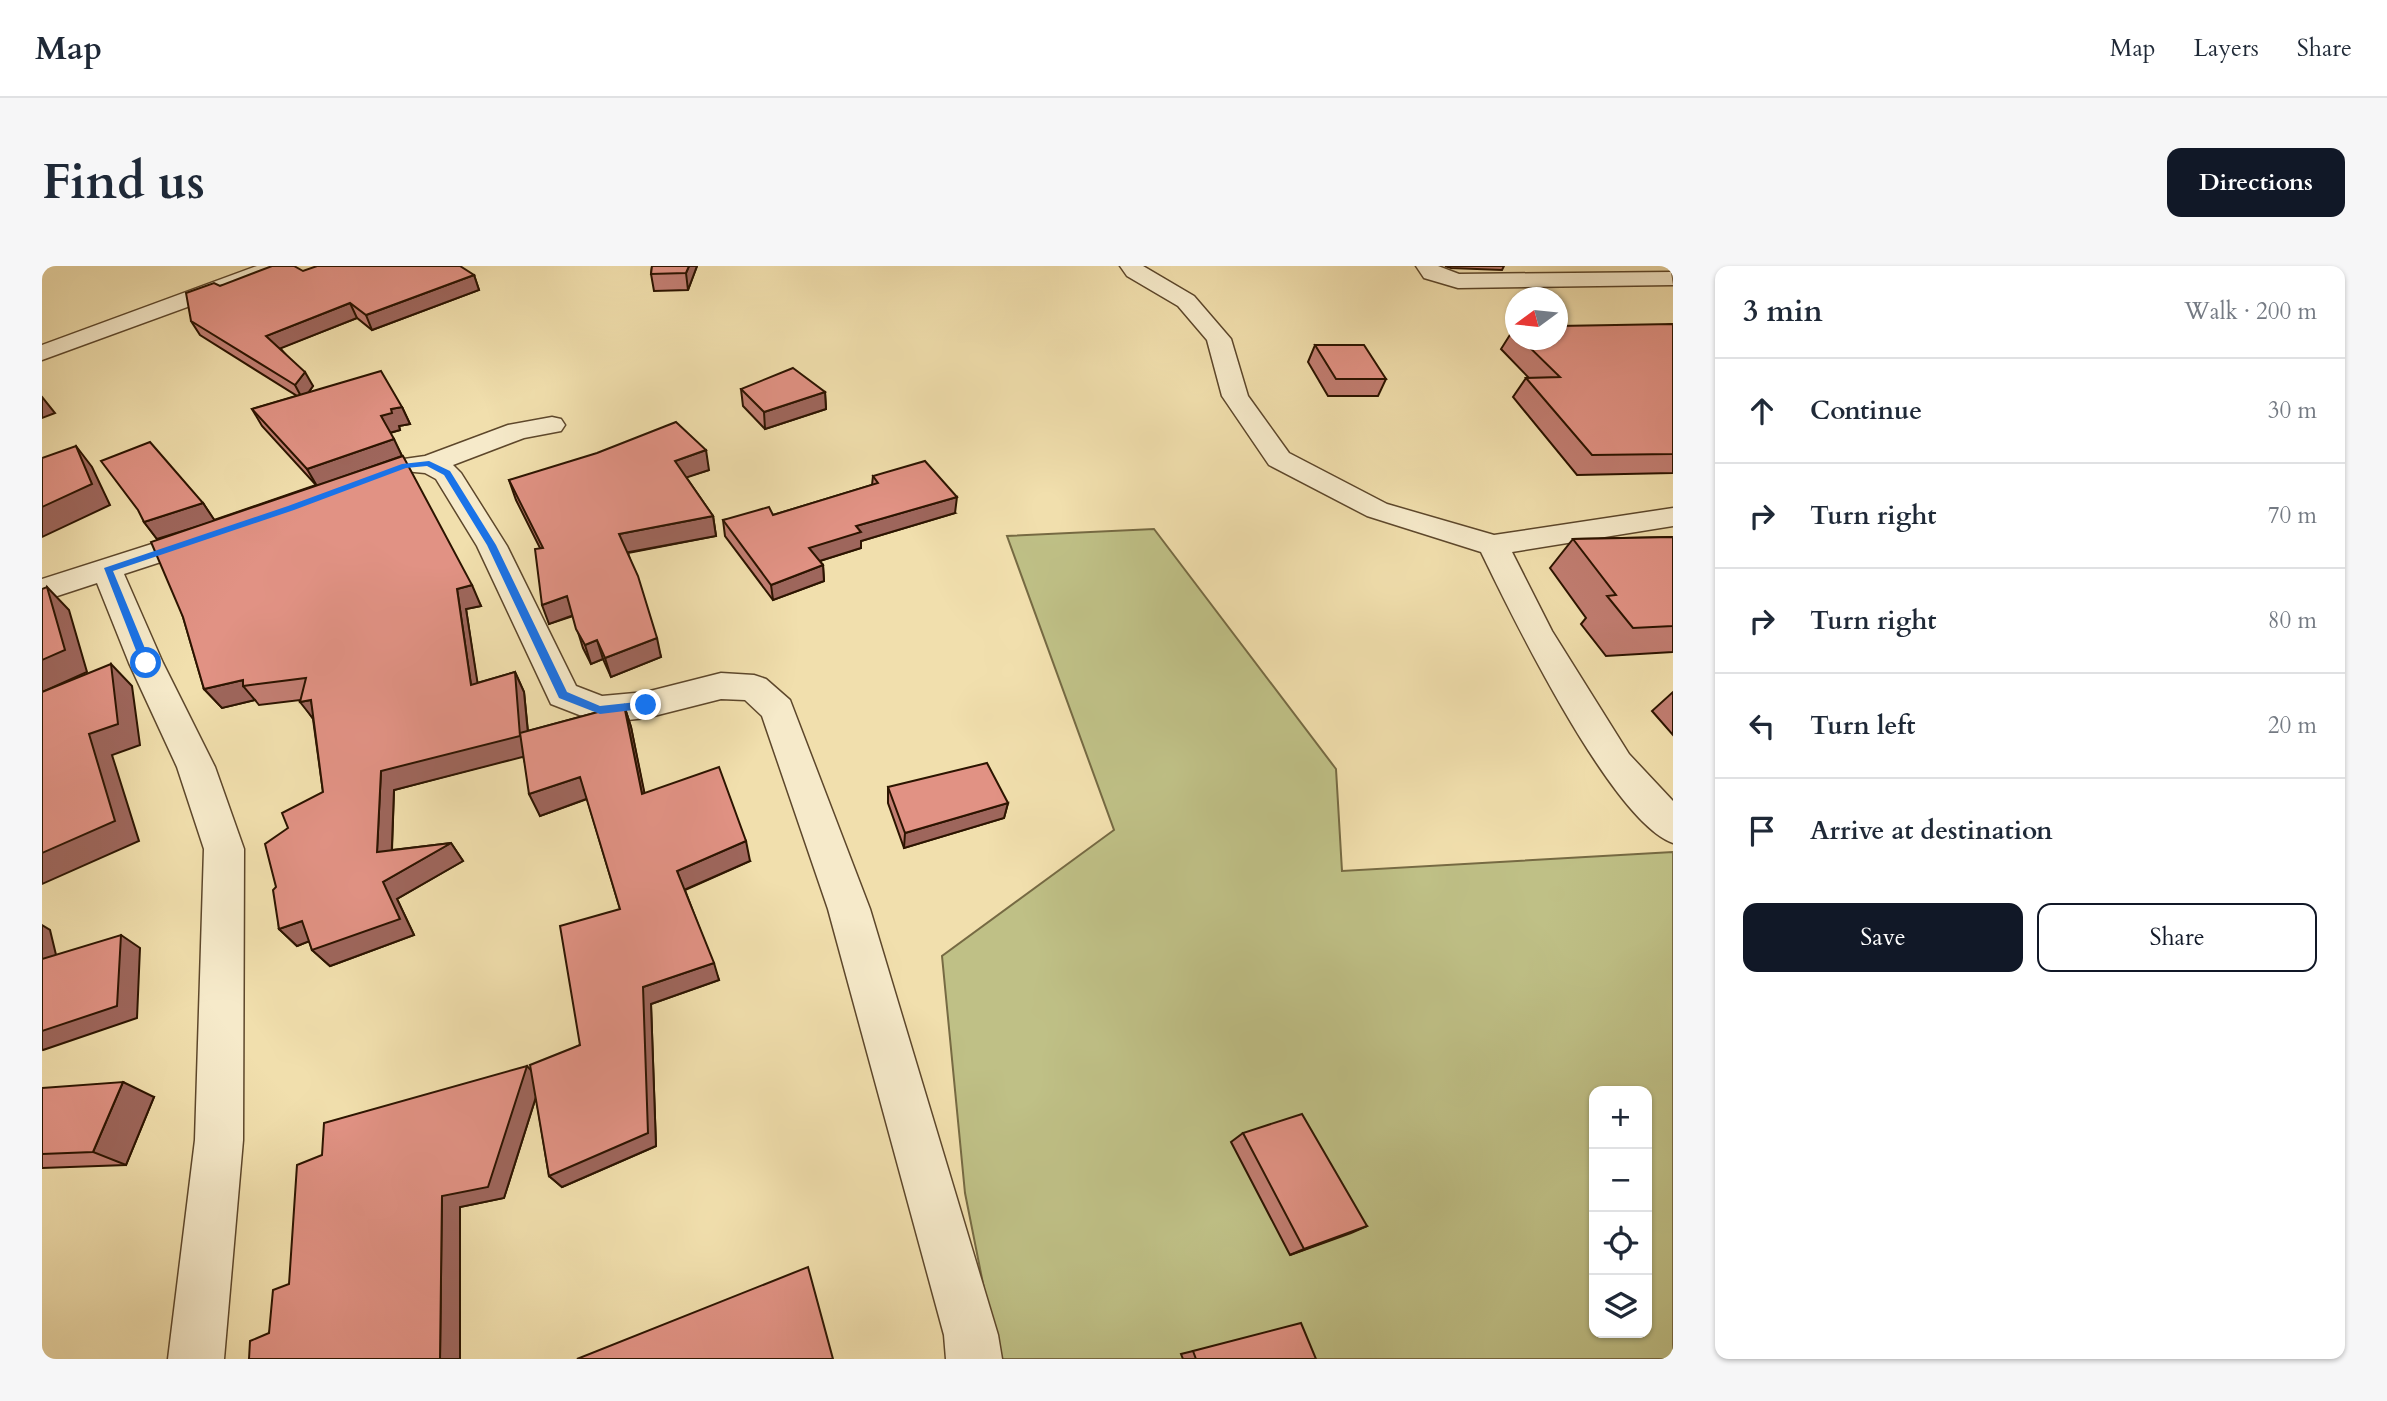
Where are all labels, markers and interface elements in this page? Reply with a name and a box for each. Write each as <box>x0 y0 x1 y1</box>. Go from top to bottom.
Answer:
text: Map <box>35 26 102 71</box>
text: Map <box>2110 32 2156 65</box>
text: Layers <box>2194 32 2259 65</box>
text: Share <box>2297 32 2352 65</box>
button: Directions <box>2167 148 2345 217</box>
text: Find us <box>42 149 205 216</box>
north arrow <box>1505 287 1568 350</box>
text: 3 min <box>1743 291 1823 332</box>
text: Walk · 200 m <box>2184 296 2317 327</box>
icon: ahead <box>1743 392 1781 430</box>
text: Continue <box>1810 393 1922 428</box>
text: 30 m <box>2268 395 2317 426</box>
icon: right <box>1743 497 1781 535</box>
text: Turn right <box>1810 498 1937 533</box>
text: 70 m <box>2268 500 2317 531</box>
icon: right <box>1743 602 1781 640</box>
text: Turn right <box>1810 603 1937 638</box>
text: 80 m <box>2268 605 2317 636</box>
route start <box>130 647 161 678</box>
route end <box>630 689 661 720</box>
icon: left <box>1743 707 1781 745</box>
text: Turn left <box>1810 708 1915 743</box>
text: 20 m <box>2268 710 2317 741</box>
icon: arrive <box>1743 812 1781 850</box>
text: Arrive at destination <box>1810 813 2053 848</box>
button: Save <box>1743 903 2023 972</box>
button: Share <box>2037 903 2317 972</box>
map controls <box>1589 1086 1652 1338</box>
button: + <box>1589 1086 1652 1149</box>
button: − <box>1589 1149 1652 1212</box>
button: locate <box>1589 1212 1652 1275</box>
button: layers <box>1589 1275 1652 1338</box>

